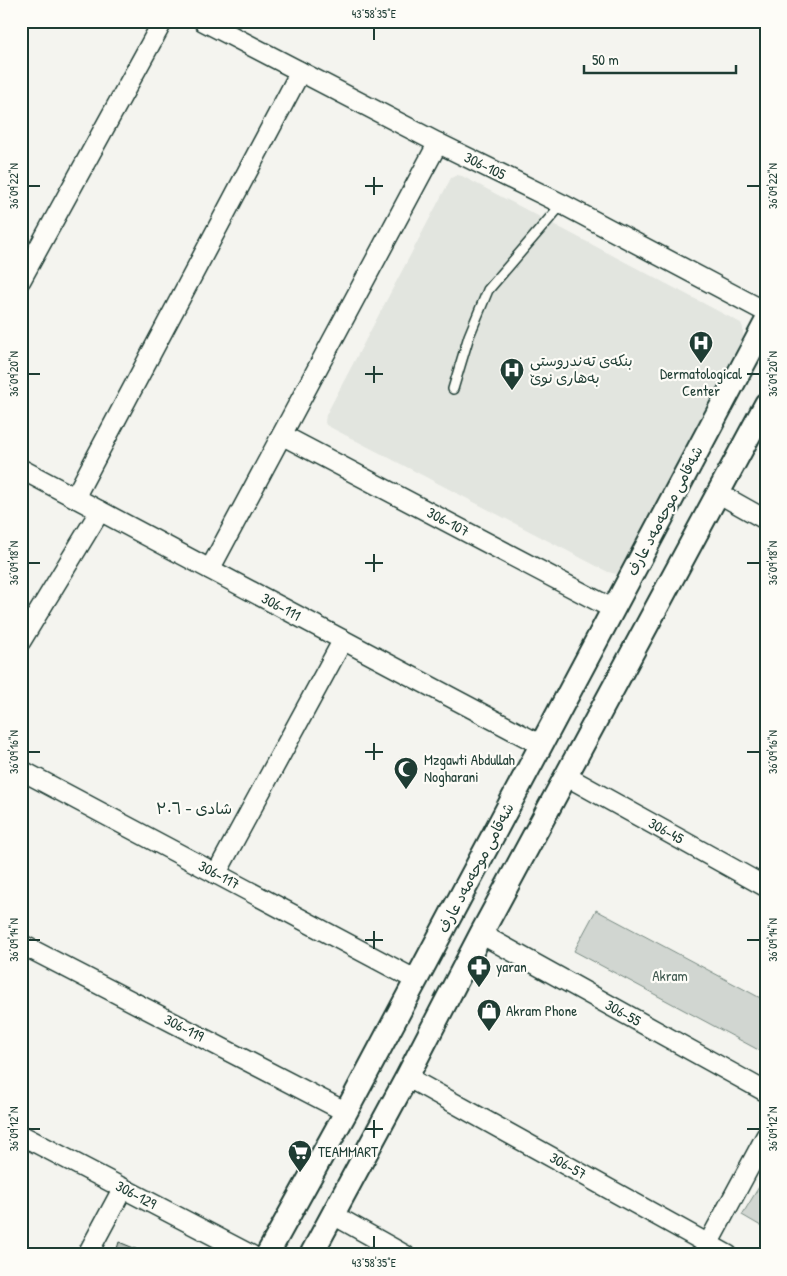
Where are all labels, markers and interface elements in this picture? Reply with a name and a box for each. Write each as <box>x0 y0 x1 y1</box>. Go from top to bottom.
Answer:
text: 43°58'35"E <box>352 5 397 22</box>
scale bar <box>584 42 737 74</box>
text: 50 m <box>592 49 619 70</box>
street label: 306-105 <box>461 146 510 185</box>
text: 36°09'22"N <box>5 163 22 209</box>
text: 36°09'22"N <box>764 163 781 209</box>
hospital icon: Dermatological Center <box>688 330 714 364</box>
place label: بنکەی تەندروستی بەهاری نوێ <box>530 350 633 388</box>
text: 36°09'20"N <box>5 351 22 397</box>
text: 36°09'20"N <box>764 351 781 397</box>
hospital icon: بنکەی تەندروستی بەهاری نوێ <box>499 357 525 391</box>
place label: Dermatological Center <box>660 363 742 401</box>
street label: شەقامی موحەمەد عارف <box>621 442 708 579</box>
street label: 306-107 <box>423 502 473 541</box>
text: 36°09'18"N <box>5 541 22 585</box>
text: 36°09'18"N <box>764 541 781 585</box>
street label: 306-111 <box>258 587 305 626</box>
text: 36°09'16"N <box>5 730 22 774</box>
text: 36°09'16"N <box>764 730 781 774</box>
place label: Mzgawti Abdullah Nogharani <box>424 749 515 787</box>
mosque icon: Mzgawti Abdullah Nogharani <box>393 756 419 790</box>
district label: شادی - ٣٠٦ <box>156 797 232 819</box>
street label: شەقامی موحەمەد عارف <box>432 799 519 936</box>
street label: 306-45 <box>645 812 688 849</box>
street label: 306-117 <box>195 855 244 894</box>
text: 36°09'14"N <box>5 918 22 962</box>
text: 36°09'14"N <box>764 918 781 962</box>
pharmacy icon: yaran <box>466 954 492 988</box>
place label: yaran <box>496 956 527 977</box>
park label: Akram <box>652 965 688 986</box>
street label: 306-55 <box>601 994 646 1031</box>
shop icon: Akram Phone <box>476 998 502 1032</box>
place label: Akram Phone <box>506 1000 577 1021</box>
street label: 306-119 <box>161 1009 208 1047</box>
text: 36°09'12"N <box>5 1107 22 1151</box>
text: 36°09'12"N <box>764 1107 781 1151</box>
supermarket icon: TEAMMART <box>287 1139 313 1173</box>
place label: TEAMMART <box>318 1141 379 1162</box>
street label: 306-57 <box>546 1147 591 1184</box>
street label: 306-129 <box>112 1175 161 1214</box>
text: 43°58'35"E <box>352 1254 397 1271</box>

